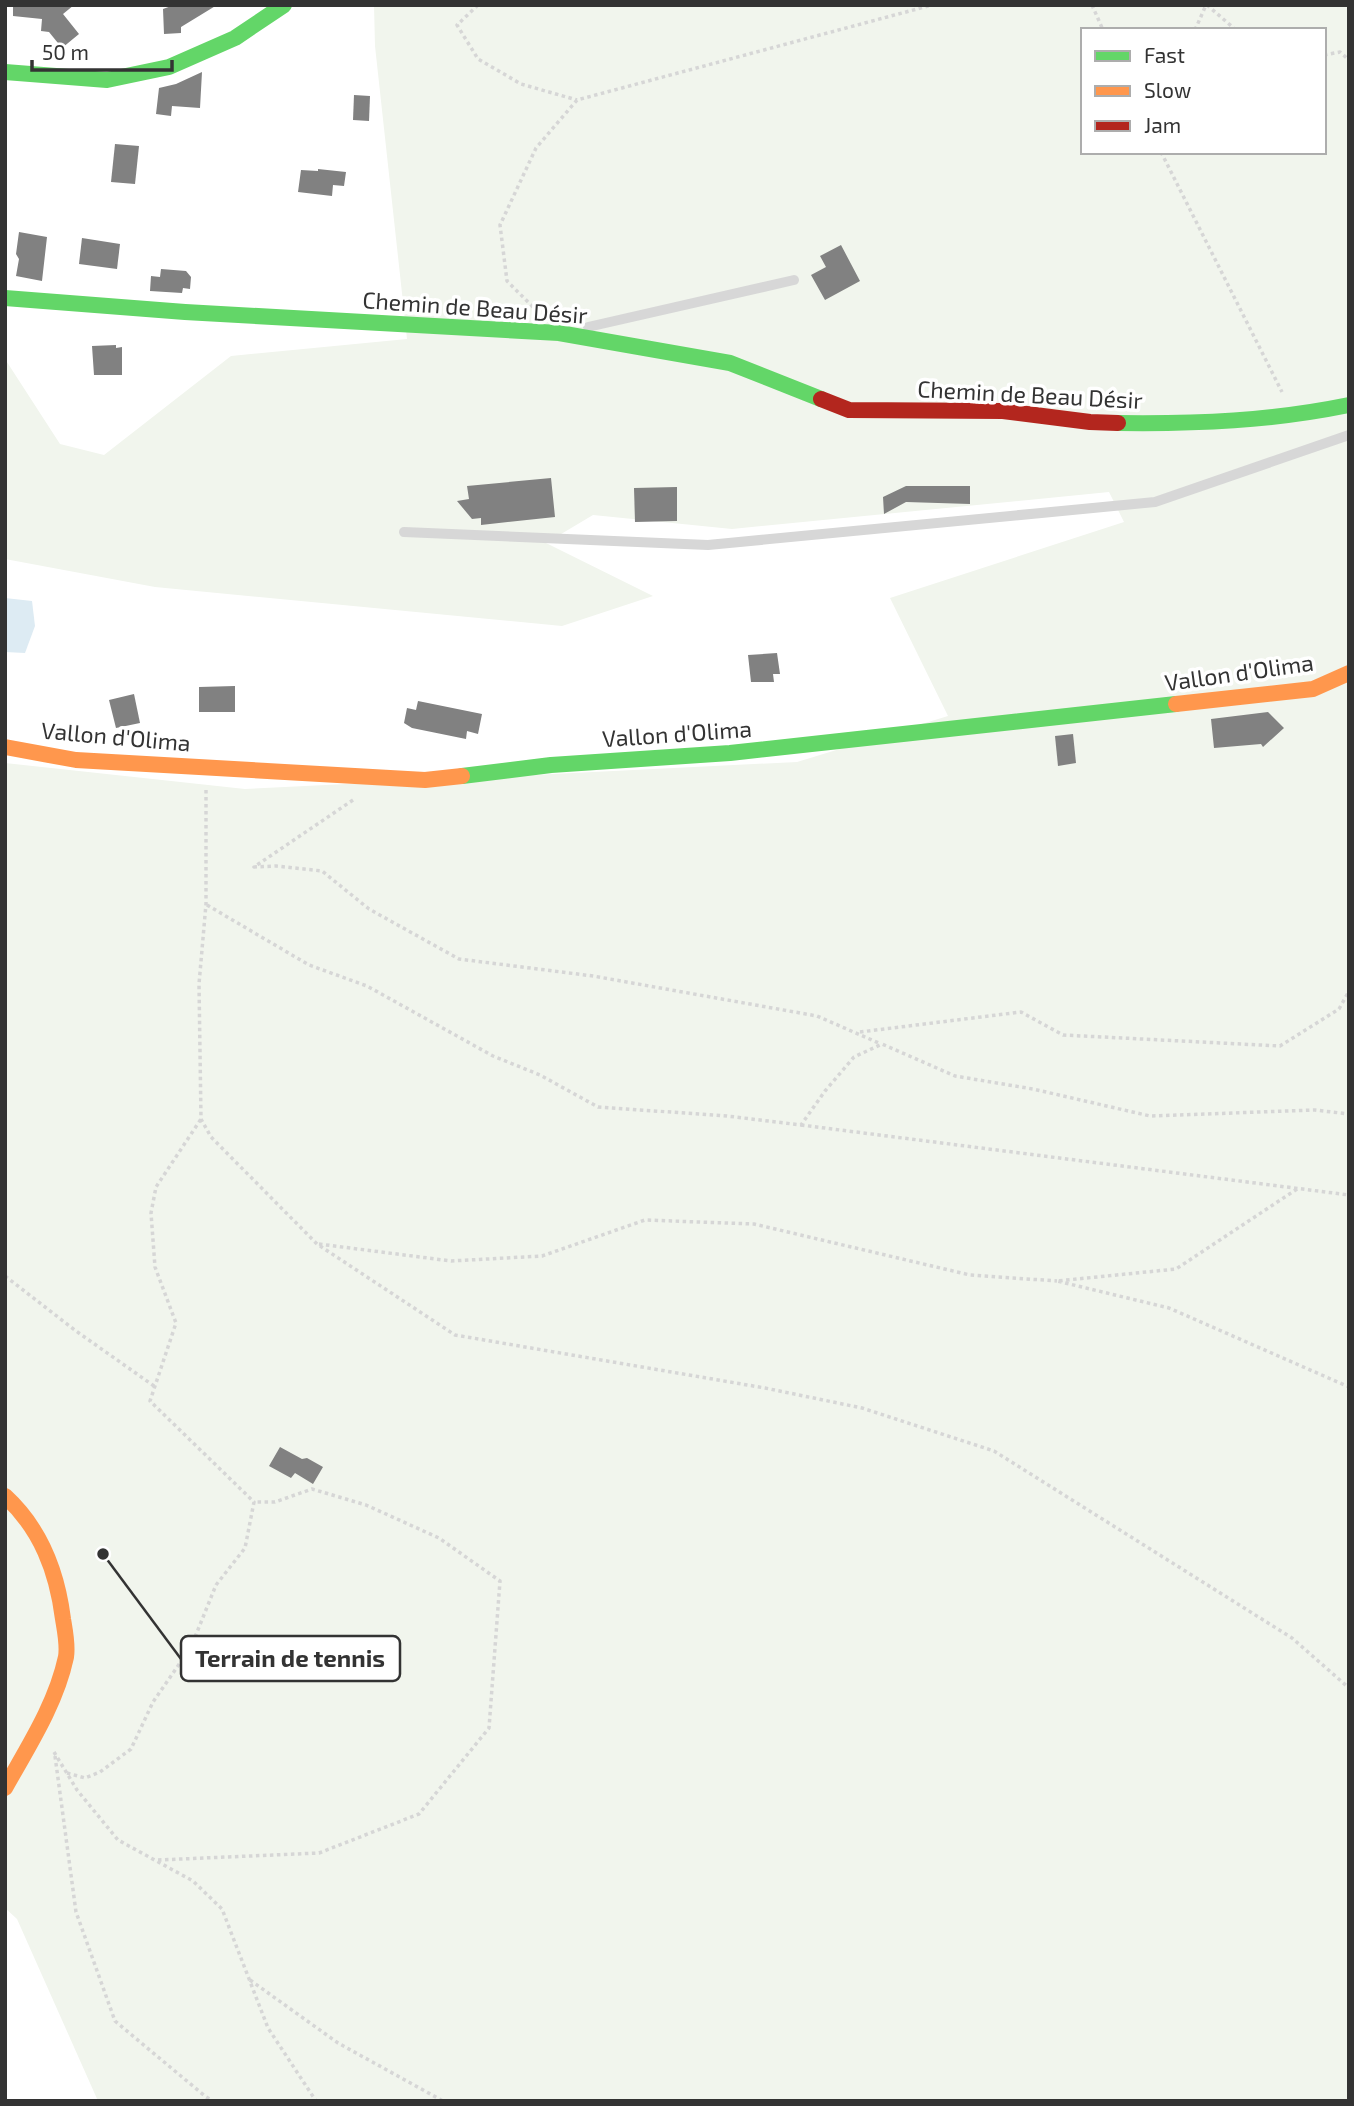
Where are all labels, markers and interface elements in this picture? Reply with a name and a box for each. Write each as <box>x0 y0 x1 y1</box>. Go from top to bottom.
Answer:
scale bar <box>32 28 172 72</box>
legend <box>1081 28 1326 154</box>
text: 50 m <box>42 39 89 64</box>
text: Fast <box>1144 42 1185 67</box>
text: Slow <box>1144 77 1191 102</box>
text: Jam <box>1144 112 1181 137</box>
street label: Chemin de Beau Désir <box>362 285 588 329</box>
street label: Chemin de Beau Désir <box>917 374 1143 414</box>
street label: Vallon d'Olima <box>1163 648 1315 696</box>
street label: Vallon d'Olima <box>601 714 753 752</box>
street label: Vallon d'Olima <box>40 716 192 756</box>
callout: Terrain de tennis <box>181 1636 400 1681</box>
text: Terrain de tennis <box>195 1643 385 1672</box>

